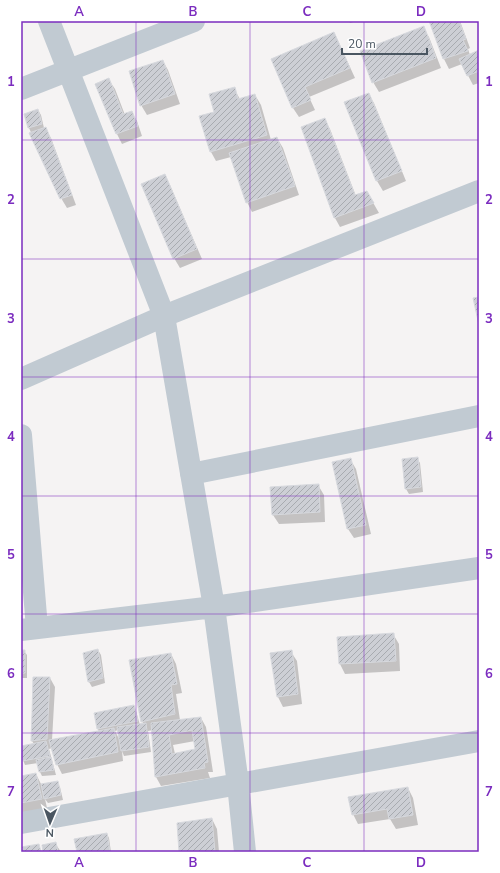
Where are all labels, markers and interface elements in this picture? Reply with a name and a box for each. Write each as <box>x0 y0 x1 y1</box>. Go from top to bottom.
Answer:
text: A <box>74 3 84 21</box>
text: B <box>189 3 198 21</box>
text: C <box>303 3 312 21</box>
text: D <box>416 3 426 21</box>
scale bar <box>342 30 427 56</box>
text: 20 m <box>348 36 376 52</box>
text: 1 <box>7 73 15 91</box>
text: 1 <box>485 73 493 91</box>
text: 2 <box>7 191 15 209</box>
text: 2 <box>485 191 493 209</box>
text: 3 <box>7 310 15 328</box>
text: 3 <box>485 310 493 328</box>
text: 4 <box>7 428 15 446</box>
text: 4 <box>485 428 493 446</box>
text: 5 <box>7 546 15 564</box>
text: 5 <box>485 546 493 564</box>
text: 6 <box>7 665 15 683</box>
text: 6 <box>485 665 493 683</box>
text: 7 <box>7 783 15 801</box>
text: 7 <box>485 783 493 801</box>
north arrow <box>30 803 70 843</box>
text: N <box>45 825 54 840</box>
text: A <box>74 854 84 872</box>
text: B <box>189 854 198 872</box>
text: C <box>303 854 312 872</box>
text: D <box>416 854 426 872</box>

